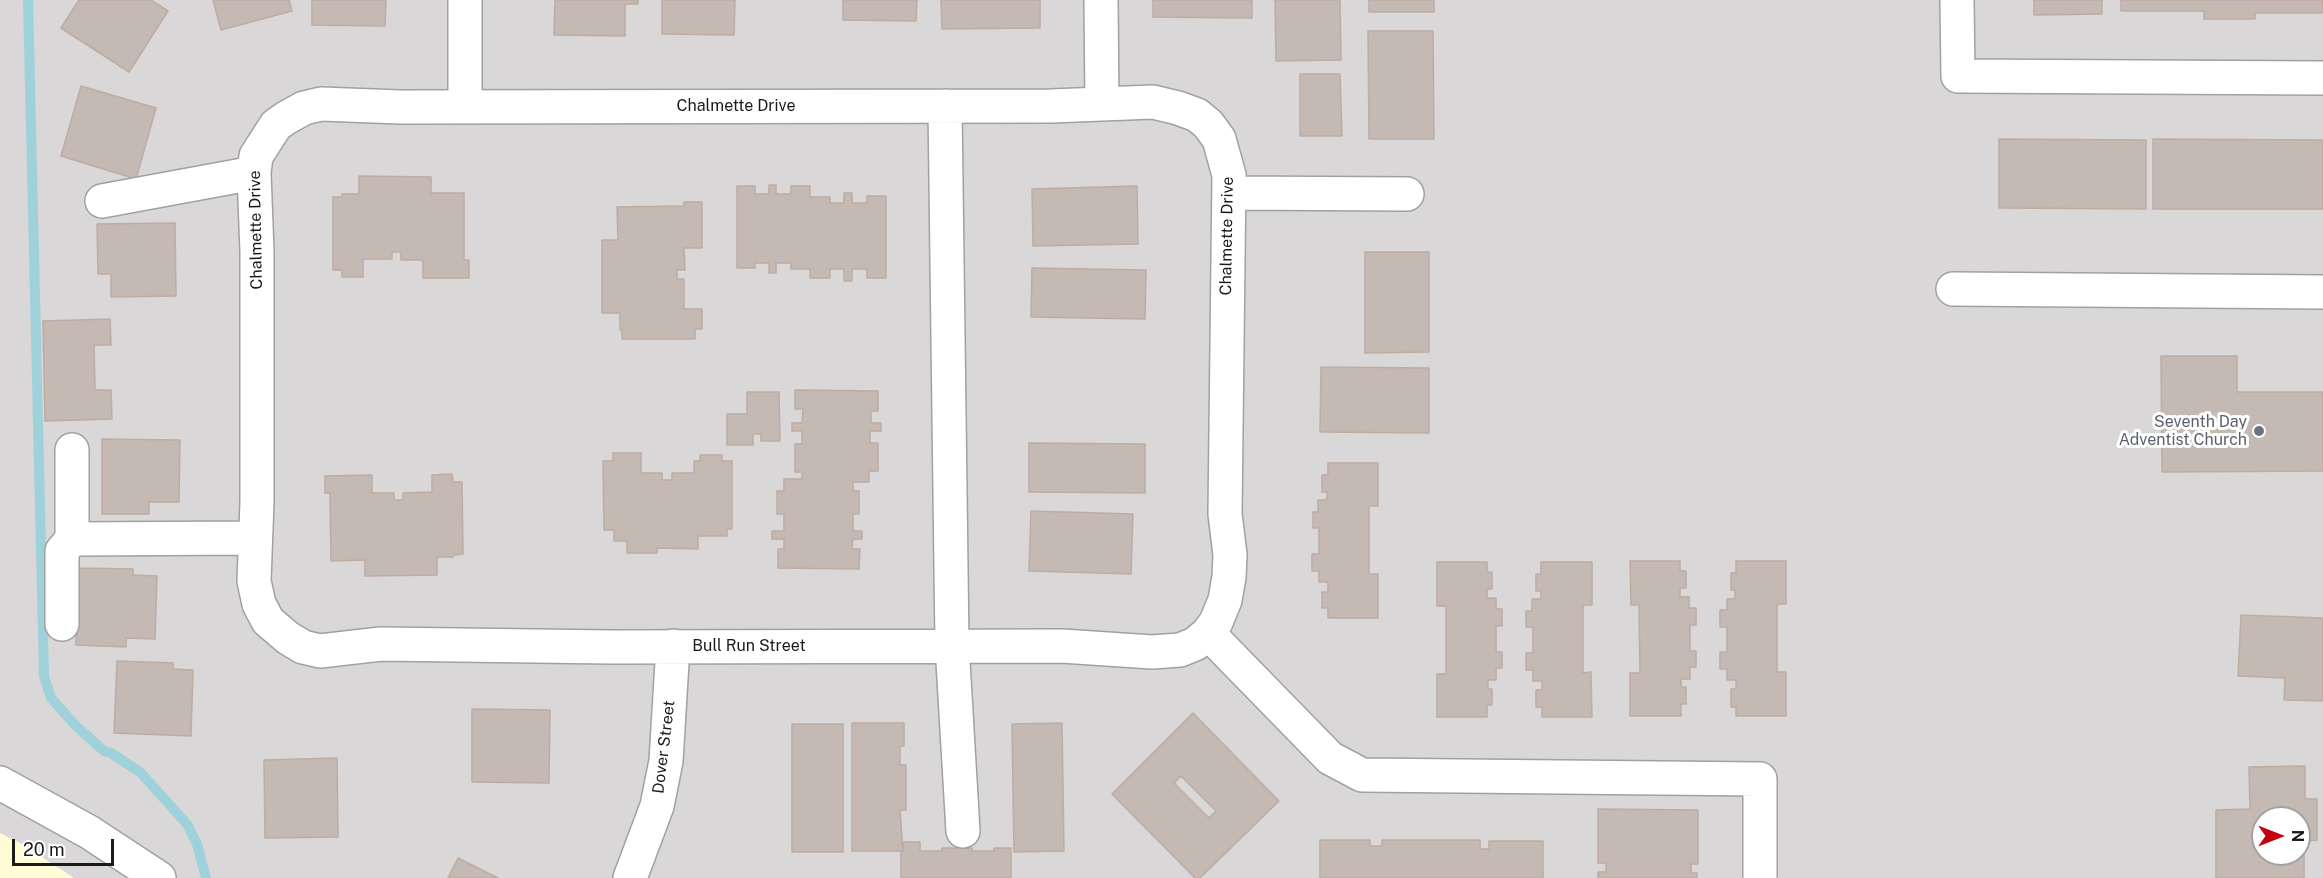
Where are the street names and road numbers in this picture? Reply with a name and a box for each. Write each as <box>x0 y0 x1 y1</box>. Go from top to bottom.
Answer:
street label: Chalmette Drive <box>676 96 796 116</box>
street label: Chalmette Drive <box>245 170 267 290</box>
street label: Chalmette Drive <box>1216 176 1238 296</box>
street label: Bull Run Street <box>692 636 806 656</box>
street label: Dover Street <box>649 699 679 795</box>

